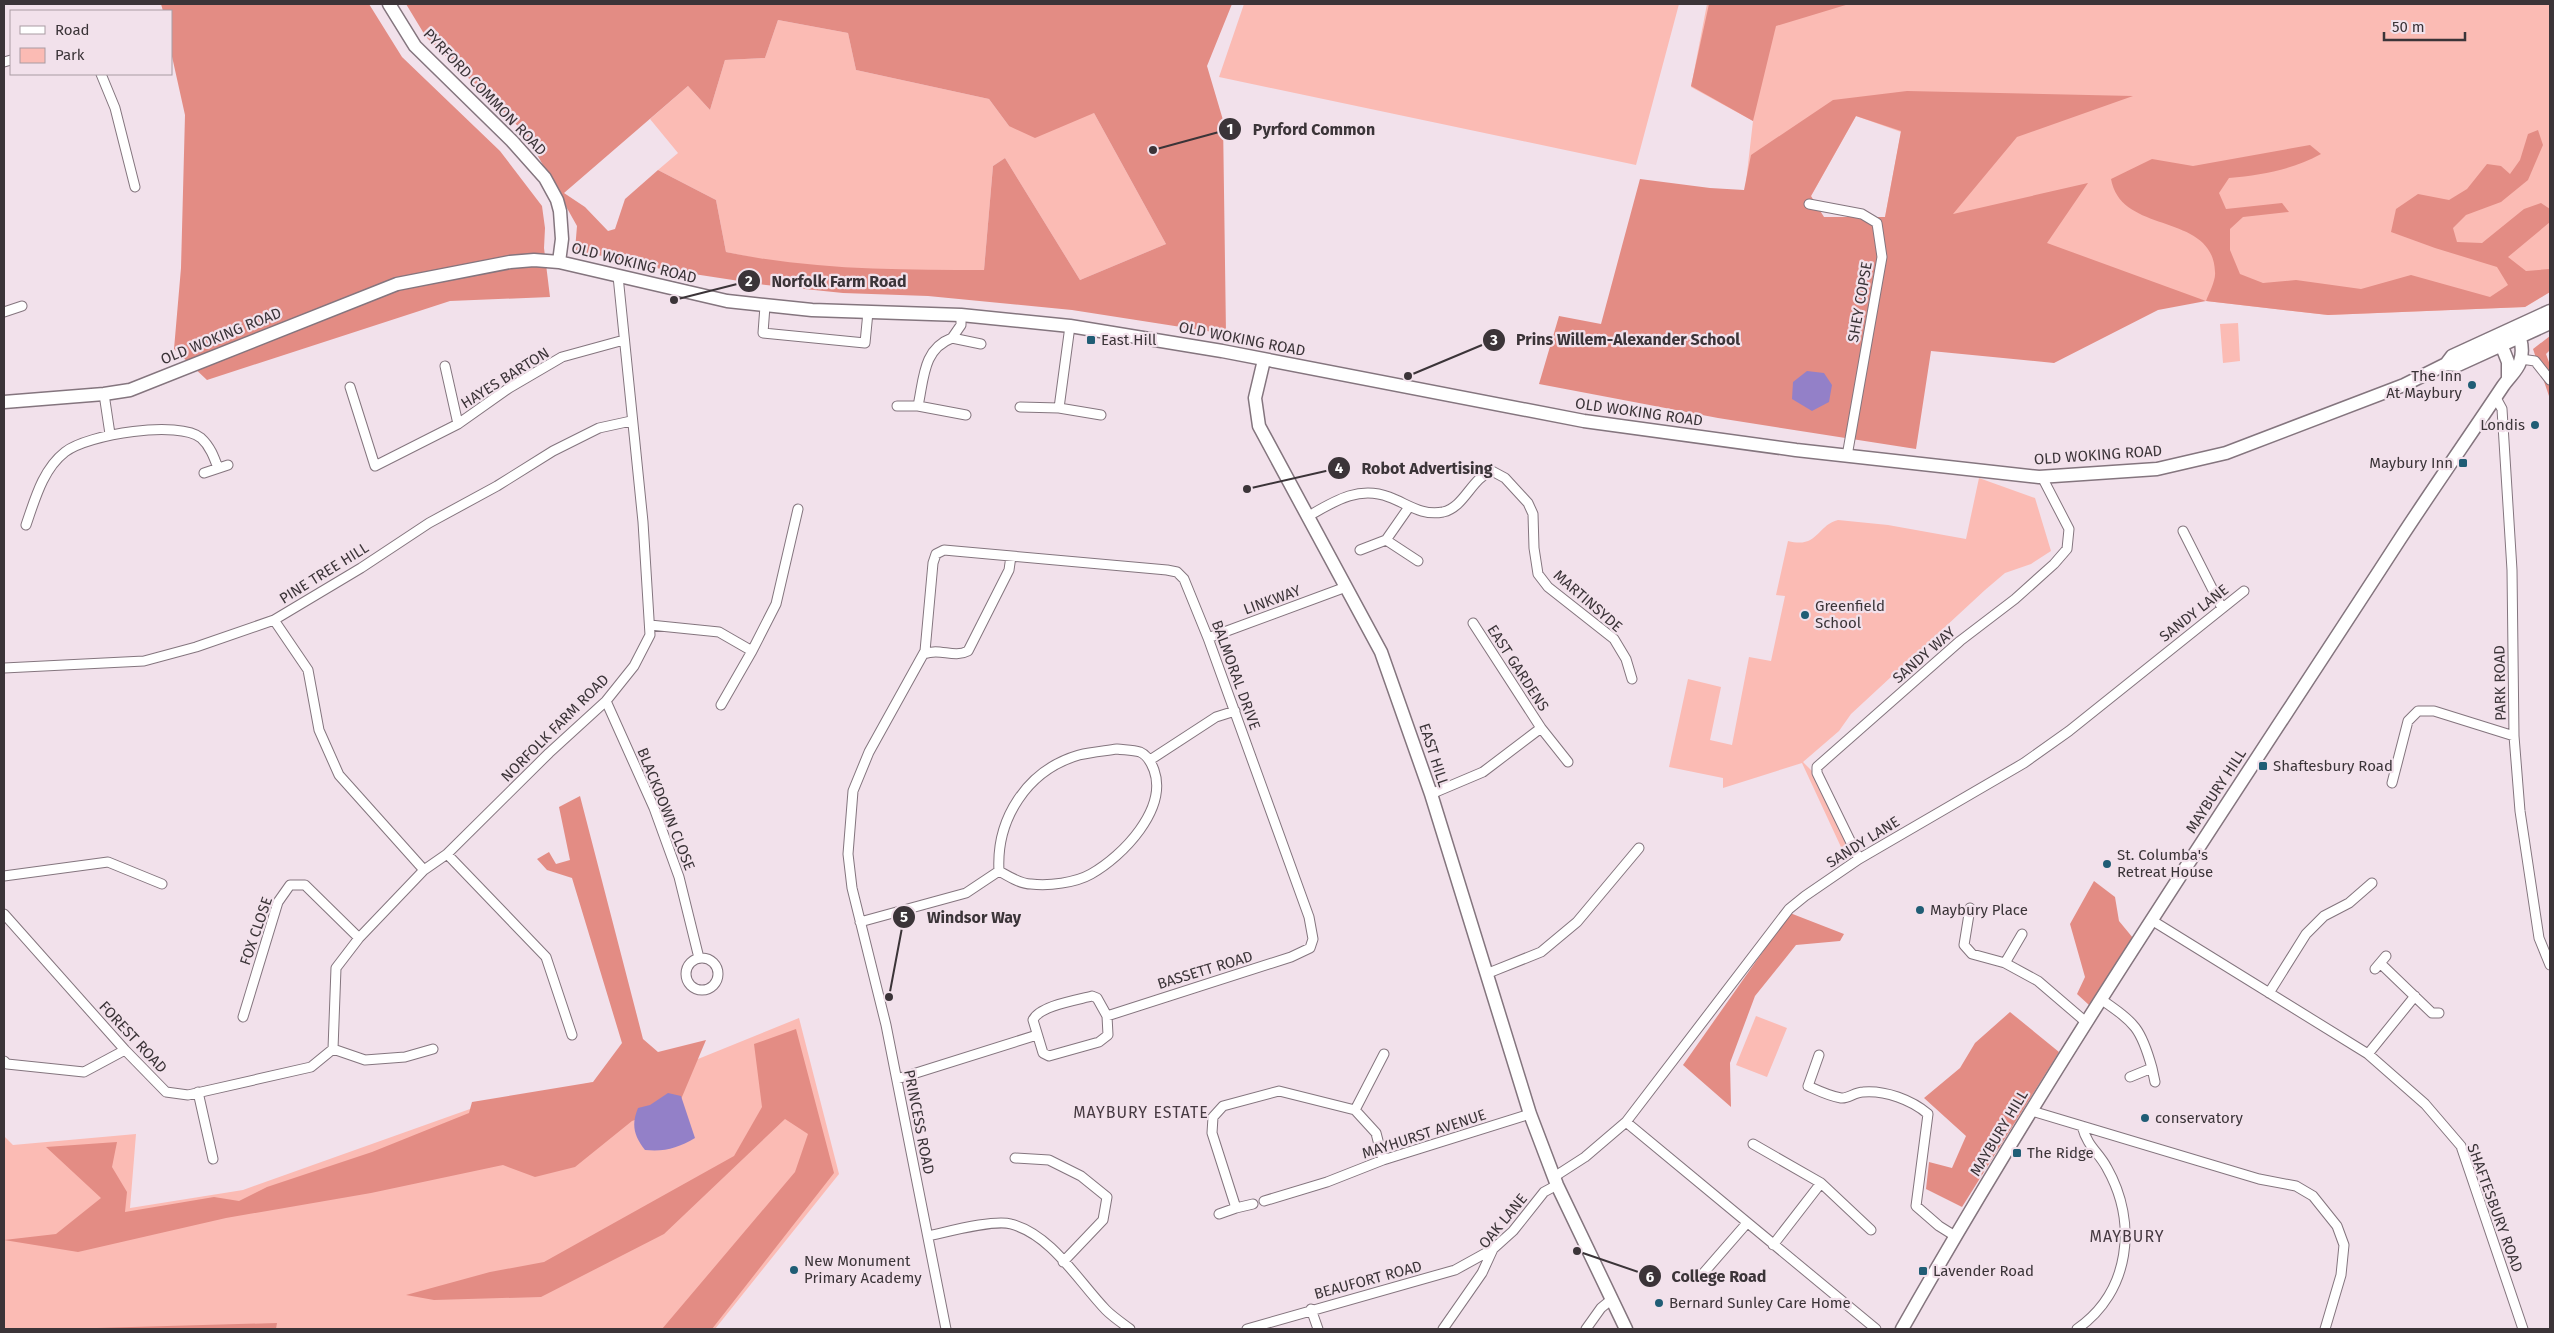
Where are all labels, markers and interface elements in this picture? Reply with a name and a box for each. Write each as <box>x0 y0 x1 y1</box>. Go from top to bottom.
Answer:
legend <box>10 10 172 75</box>
scale bar <box>2384 10 2465 42</box>
text: 50 m <box>2392 18 2425 36</box>
text: Road <box>55 21 90 39</box>
street label: PYRFORD COMMON ROAD <box>420 25 550 159</box>
text: Park <box>55 46 85 64</box>
callout: Pyrford Common <box>1218 114 1385 145</box>
text: 1 <box>1227 120 1233 138</box>
text: Pyrford Common <box>1253 120 1375 139</box>
street label: OLD WOKING ROAD <box>569 239 699 287</box>
street label: SHEY COPSE <box>1844 260 1876 344</box>
callout: Norfolk Farm Road <box>736 266 916 297</box>
text: 2 <box>745 272 753 290</box>
text: Norfolk Farm Road <box>771 272 907 291</box>
street label: OLD WOKING ROAD <box>158 304 284 368</box>
street label: OLD WOKING ROAD <box>1177 318 1307 360</box>
callout: Prins Willem-Alexander School <box>1481 324 1750 355</box>
text: Prins Willem-Alexander School <box>1516 330 1740 349</box>
place label: East Hill <box>1101 331 1157 349</box>
text: 3 <box>1489 331 1498 349</box>
marker: East Hill <box>1085 334 1097 346</box>
street label: HAYES BARTON <box>458 344 552 412</box>
place label: The Inn At Maybury <box>2386 367 2463 402</box>
marker: The Inn At Maybury <box>2466 379 2478 391</box>
street label: OLD WOKING ROAD <box>1574 394 1704 430</box>
place label: Londis <box>2480 416 2525 434</box>
marker: Londis <box>2529 419 2541 431</box>
street label: OLD WOKING ROAD <box>2033 442 2163 468</box>
callout: Robot Advertising <box>1327 453 1503 484</box>
place label: Maybury Inn <box>2369 454 2453 472</box>
marker: Maybury Inn <box>2457 457 2469 469</box>
text: 4 <box>1335 459 1344 477</box>
text: Robot Advertising <box>1361 459 1493 478</box>
street label: PINE TREE HILL <box>276 538 372 608</box>
street label: MARTINSYDE <box>1550 566 1626 636</box>
street label: SANDY LANE <box>2156 580 2232 646</box>
street label: LINKWAY <box>1241 581 1304 619</box>
place label: Greenfield School <box>1815 597 1885 632</box>
marker: Greenfield School <box>1799 609 1811 621</box>
street label: BALMORAL DRIVE <box>1208 618 1264 732</box>
street label: EAST GARDENS <box>1483 621 1553 715</box>
street label: SANDY WAY <box>1889 623 1959 687</box>
street label: PARK ROAD <box>2490 645 2510 721</box>
street label: NORFOLK FARM ROAD <box>497 670 613 786</box>
street label: EAST HILL <box>1415 721 1453 790</box>
street label: BLACKDOWN CLOSE <box>633 745 699 873</box>
street label: MAYBURY HILL <box>2182 745 2250 837</box>
place label: Shaftesbury Road <box>2273 757 2393 775</box>
marker: Shaftesbury Road <box>2257 760 2269 772</box>
street label: SANDY LANE <box>1823 812 1903 872</box>
place label: St. Columba's Retreat House <box>2117 846 2213 881</box>
marker: St. Columba's Retreat House <box>2101 858 2113 870</box>
street label: FOX CLOSE <box>236 894 276 968</box>
callout: Windsor Way <box>891 901 1031 932</box>
place label: Maybury Place <box>1930 901 2028 919</box>
marker: Maybury Place <box>1914 904 1926 916</box>
text: 5 <box>900 908 908 926</box>
text: Windsor Way <box>927 908 1022 927</box>
street label: BASSETT ROAD <box>1155 947 1255 993</box>
street label: FOREST ROAD <box>95 997 171 1077</box>
street label: PRINCESS ROAD <box>900 1068 938 1176</box>
street label: MAYBURY HILL <box>1966 1086 2032 1179</box>
district label: MAYBURY ESTATE <box>1073 1103 1209 1122</box>
street label: MAYHURST AVENUE <box>1360 1105 1488 1163</box>
place label: conservatory <box>2155 1109 2243 1127</box>
marker: conservatory <box>2139 1112 2151 1124</box>
street label: SHAFTESBURY ROAD <box>2463 1141 2527 1275</box>
place label: The Ridge <box>2027 1144 2094 1162</box>
marker: The Ridge <box>2011 1147 2023 1159</box>
street label: OAK LANE <box>1475 1190 1531 1252</box>
district label: MAYBURY <box>2089 1227 2165 1246</box>
place label: New Monument Primary Academy <box>804 1252 922 1287</box>
street label: BEAUFORT ROAD <box>1312 1257 1424 1303</box>
callout: College Road <box>1637 1261 1777 1292</box>
place label: Lavender Road <box>1933 1262 2034 1280</box>
marker: New Monument Primary Academy <box>788 1264 800 1276</box>
marker: Lavender Road <box>1917 1265 1929 1277</box>
text: College Road <box>1672 1267 1766 1286</box>
text: 6 <box>1646 1268 1655 1286</box>
place label: Bernard Sunley Care Home <box>1669 1294 1851 1312</box>
marker: Bernard Sunley Care Home <box>1653 1297 1665 1309</box>

